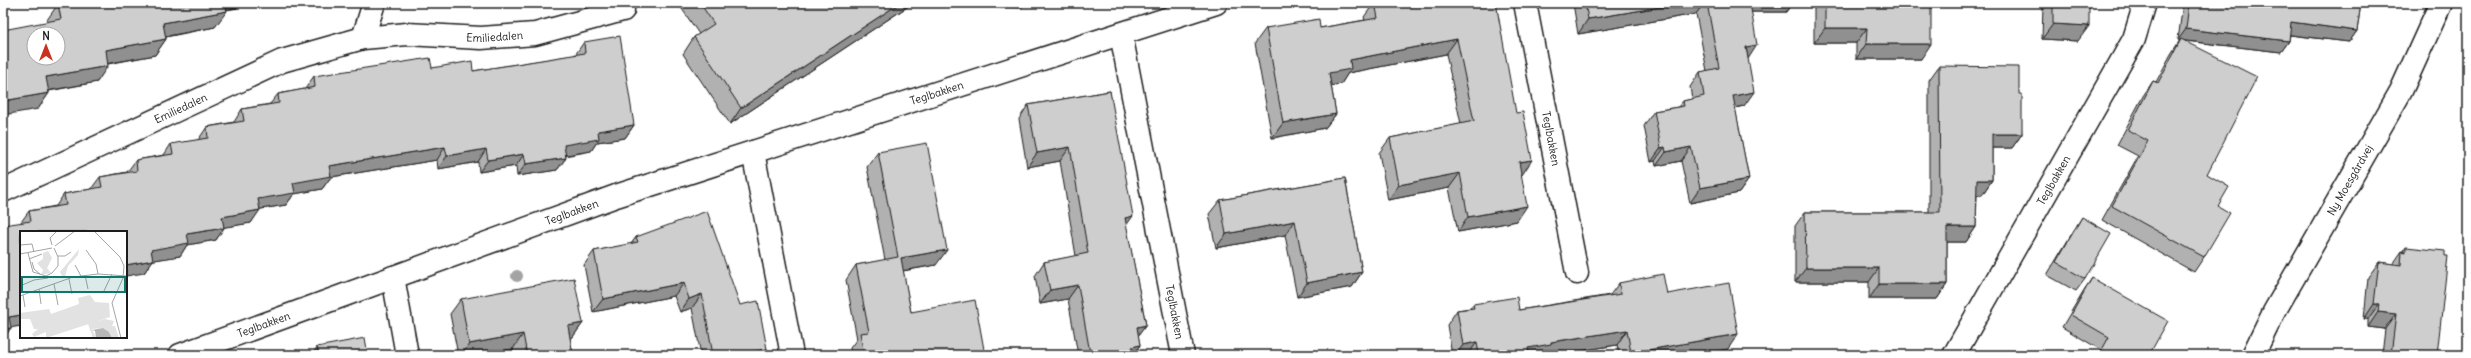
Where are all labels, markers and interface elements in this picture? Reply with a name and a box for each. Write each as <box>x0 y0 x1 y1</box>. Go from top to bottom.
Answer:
north arrow <box>26 26 66 66</box>
street label: Emiliedalen <box>466 28 524 45</box>
text: N <box>42 29 50 43</box>
street label: Teglbakken <box>908 78 965 108</box>
street label: Emiliedalen <box>152 90 209 127</box>
street label: Teglbakken <box>1539 110 1563 167</box>
street label: Ny Moesgårdvej <box>2324 142 2376 218</box>
street label: Teglbakken <box>2034 153 2073 208</box>
street label: Teglbakken <box>543 196 600 228</box>
inset map <box>20 231 127 338</box>
street label: Teglbakken <box>1163 283 1187 340</box>
street label: Teglbakken <box>235 308 292 341</box>

